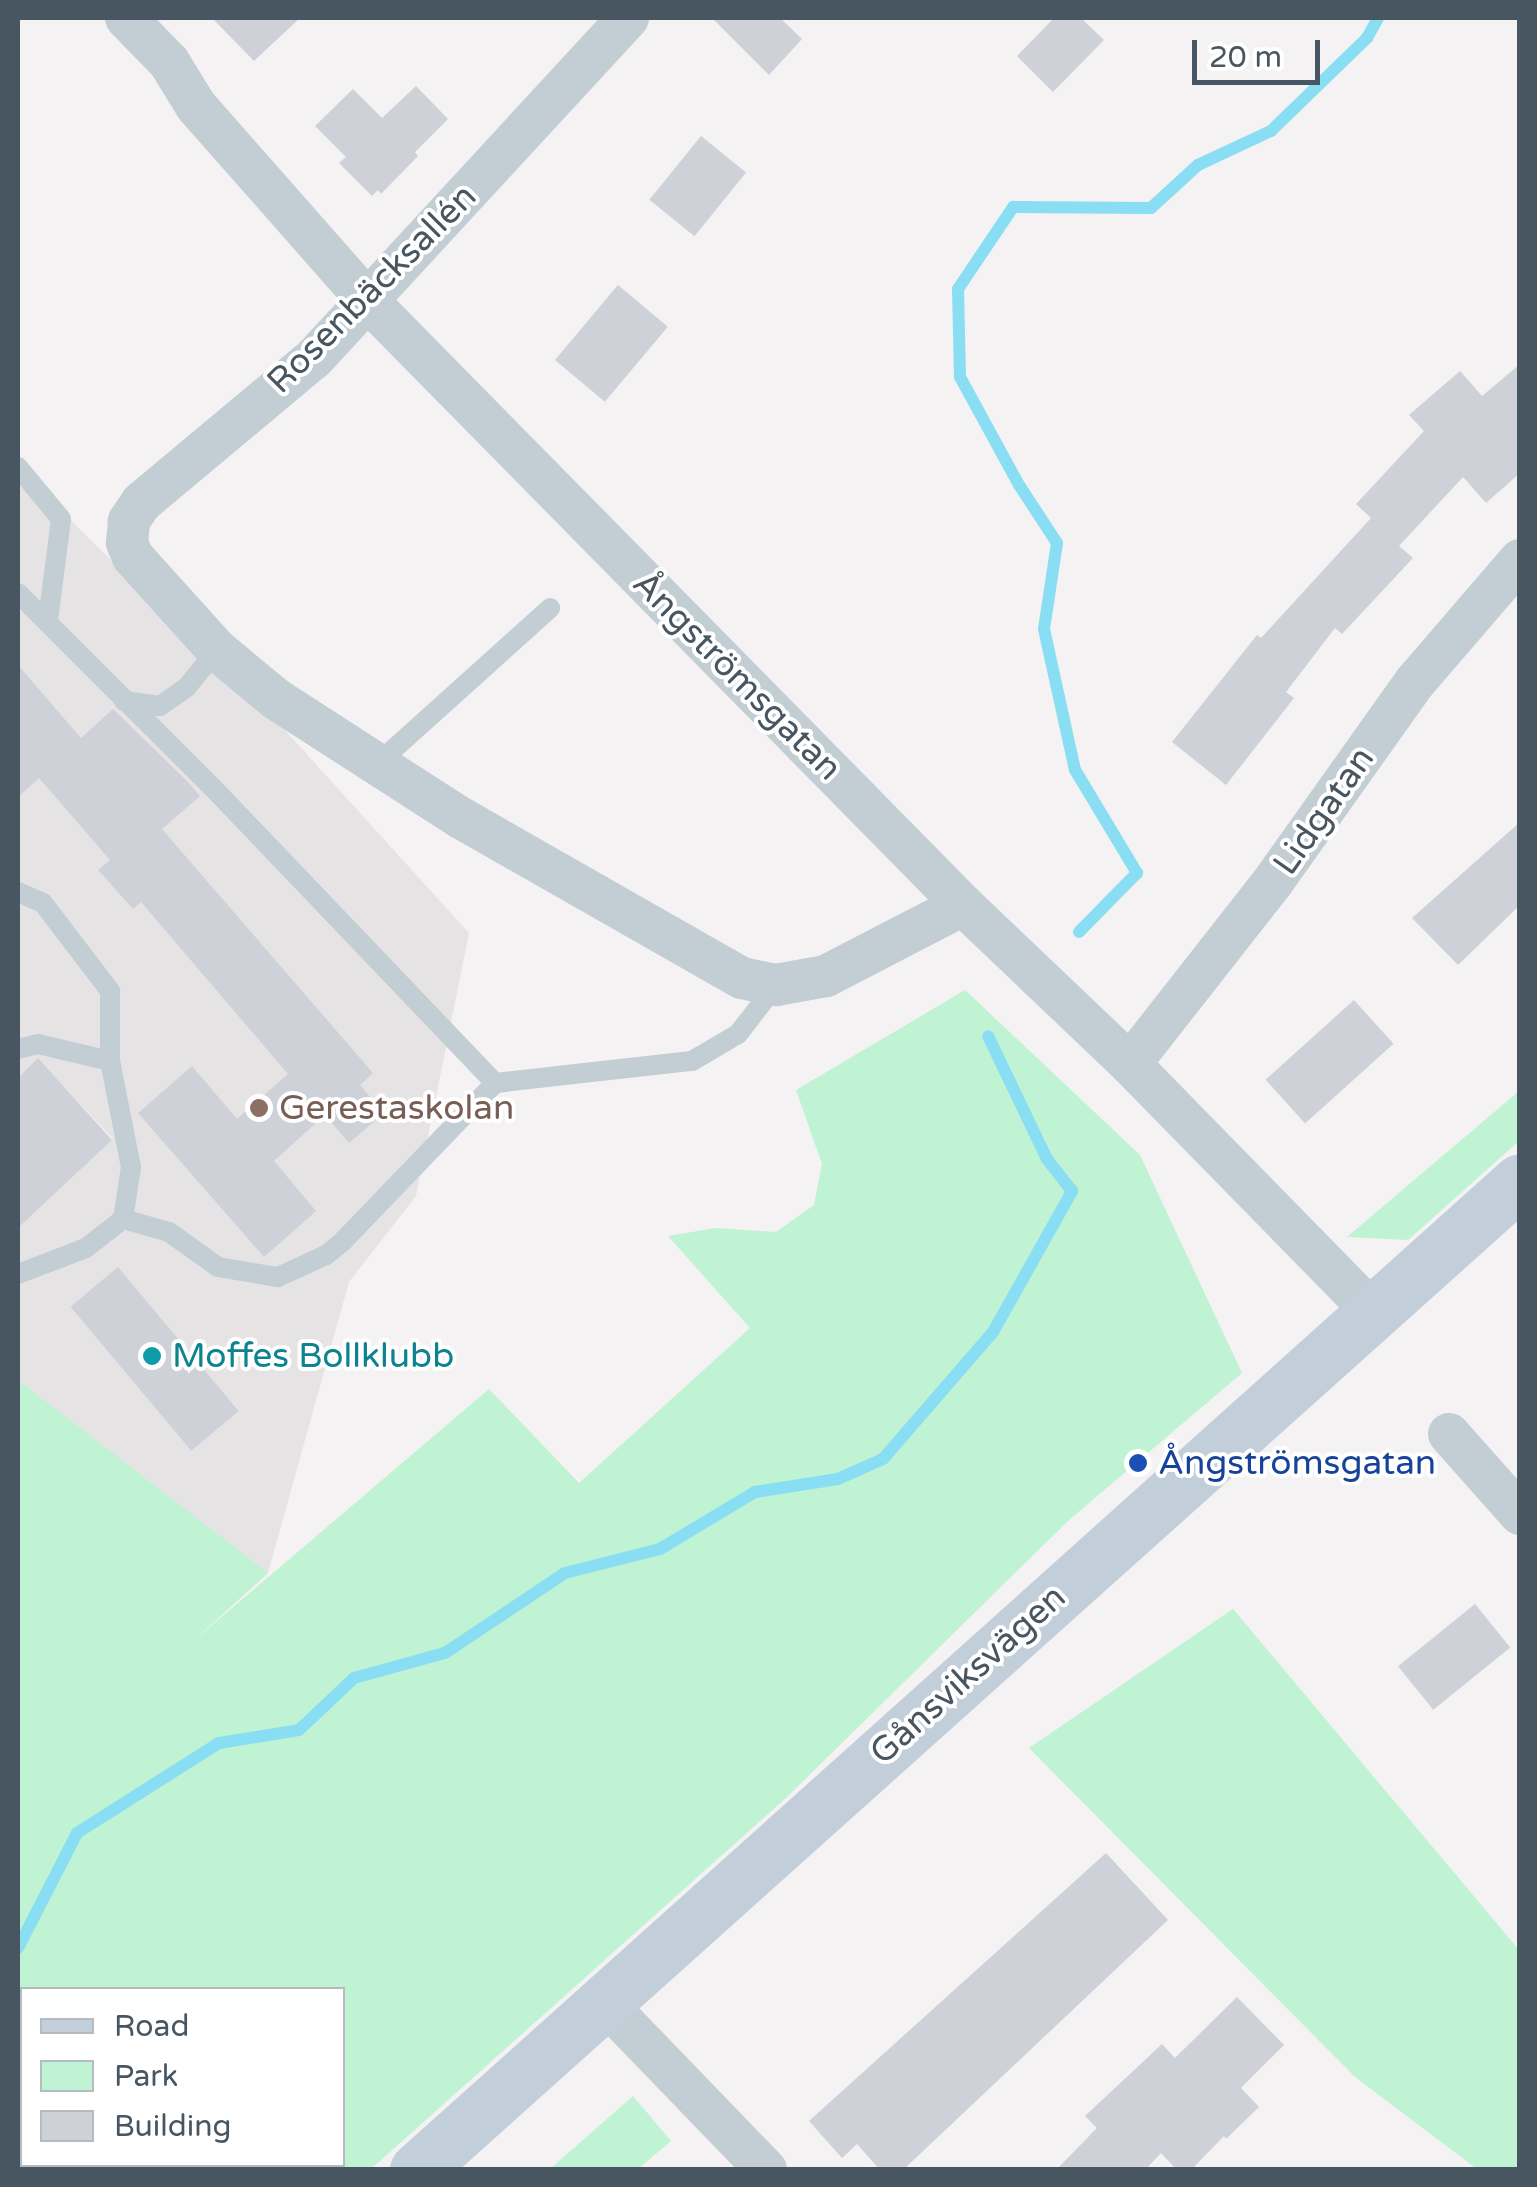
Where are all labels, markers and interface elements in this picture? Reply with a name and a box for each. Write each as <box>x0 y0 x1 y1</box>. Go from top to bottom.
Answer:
scale bar <box>1197 20 1324 82</box>
text: 20 m <box>1209 39 1282 76</box>
street label: Rosenbäcksallén <box>259 176 485 402</box>
street label: Ångströmsgatan <box>624 563 850 789</box>
street label: Lidgatan <box>1265 739 1383 883</box>
place label: Gerestaskolan <box>279 1087 514 1129</box>
marker: Gerestaskolan <box>248 1097 270 1119</box>
place label: Moffes Bollklubb <box>172 1335 454 1377</box>
marker: Moffes Bollklubb <box>141 1345 163 1367</box>
place label: Ångströmsgatan <box>1158 1442 1436 1484</box>
marker: Ångströmsgatan <box>1127 1452 1149 1474</box>
street label: Gånsviksvägen <box>862 1576 1074 1774</box>
legend <box>20 1987 345 2167</box>
text: Road <box>114 2008 189 2045</box>
text: Park <box>114 2058 178 2095</box>
text: Building <box>114 2108 231 2145</box>

